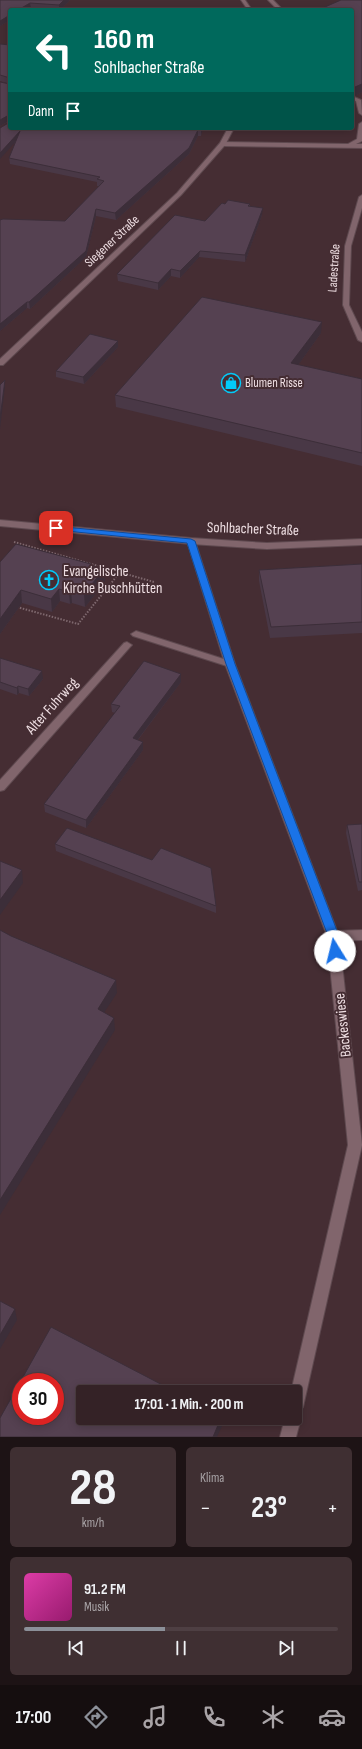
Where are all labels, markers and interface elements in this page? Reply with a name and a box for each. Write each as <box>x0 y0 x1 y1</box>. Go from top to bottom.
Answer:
text: 160 m <box>94 23 154 56</box>
icon: left <box>28 24 80 76</box>
text: Sohlbacher Straße <box>94 57 205 78</box>
icon: arrive <box>62 100 84 122</box>
text: Dann <box>28 102 54 121</box>
street label: Siegener Straße <box>81 212 143 270</box>
street label: Ladestraße <box>324 243 344 293</box>
shop icon: Blumen Risse <box>220 372 242 394</box>
place label: Blumen Risse <box>245 375 303 391</box>
pin <box>39 511 73 545</box>
icon: arrive <box>45 517 67 539</box>
street label: Sohlbacher Straße <box>207 518 299 540</box>
place label: Evangelische Kirche Buschhütten <box>63 562 162 598</box>
church icon: Evangelische Kirche Buschhütten <box>38 569 60 591</box>
street label: Alter Fuhrweg <box>21 674 82 739</box>
position arrow <box>314 930 356 972</box>
street label: Backeswiese <box>330 992 356 1058</box>
speed limit sign: 30 <box>12 1373 64 1425</box>
text: 17:01 · 1 Min. · 200 m <box>134 1395 244 1414</box>
text: 28 <box>69 1457 117 1520</box>
text: Klima <box>200 1470 224 1486</box>
text: 23° <box>251 1490 287 1526</box>
text: − <box>200 1495 211 1522</box>
text: + <box>327 1495 338 1522</box>
text: km/h <box>82 1515 104 1531</box>
text: 91.2 FM <box>84 1580 126 1599</box>
text: Musik <box>84 1599 109 1615</box>
icon: previous <box>65 1637 87 1659</box>
icon: pause <box>170 1637 192 1659</box>
icon: next <box>275 1637 297 1659</box>
icon: directions <box>82 1703 110 1731</box>
icon: music <box>141 1703 169 1731</box>
icon: phone <box>200 1703 228 1731</box>
icon: climate <box>259 1703 287 1731</box>
icon: car <box>318 1703 346 1731</box>
text: 17:00 <box>16 1707 51 1728</box>

